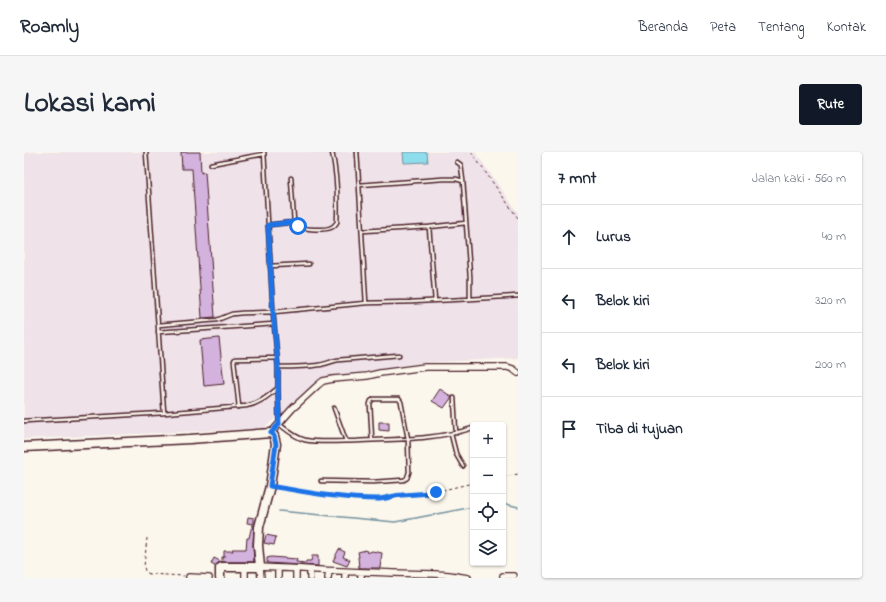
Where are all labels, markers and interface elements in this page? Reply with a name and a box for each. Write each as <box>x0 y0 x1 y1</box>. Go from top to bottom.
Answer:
text: Roamly <box>20 14 79 41</box>
text: Beranda <box>638 17 688 38</box>
text: Peta <box>710 17 736 38</box>
text: Tentang <box>758 17 805 38</box>
text: Kontak <box>827 17 866 38</box>
text: Lokasi kami <box>24 84 156 125</box>
button: Rute <box>799 84 862 125</box>
text: 7 mnt <box>558 166 597 191</box>
text: Jalan kaki · 560 m <box>752 169 846 188</box>
route start <box>289 217 307 235</box>
icon: ahead <box>558 226 580 248</box>
text: Lurus <box>596 226 631 248</box>
text: 40 m <box>822 227 846 246</box>
icon: left <box>558 290 580 312</box>
text: Belok kiri <box>596 290 650 312</box>
text: 320 m <box>815 291 846 310</box>
icon: left <box>558 354 580 376</box>
text: Belok kiri <box>596 354 650 376</box>
text: 200 m <box>815 355 846 374</box>
icon: arrive <box>558 418 580 440</box>
text: Tiba di tujuan <box>596 418 683 440</box>
map controls <box>470 422 506 566</box>
button: + <box>470 422 506 458</box>
button: − <box>470 458 506 494</box>
route end <box>427 483 445 501</box>
button: locate <box>470 494 506 530</box>
button: layers <box>470 530 506 566</box>

